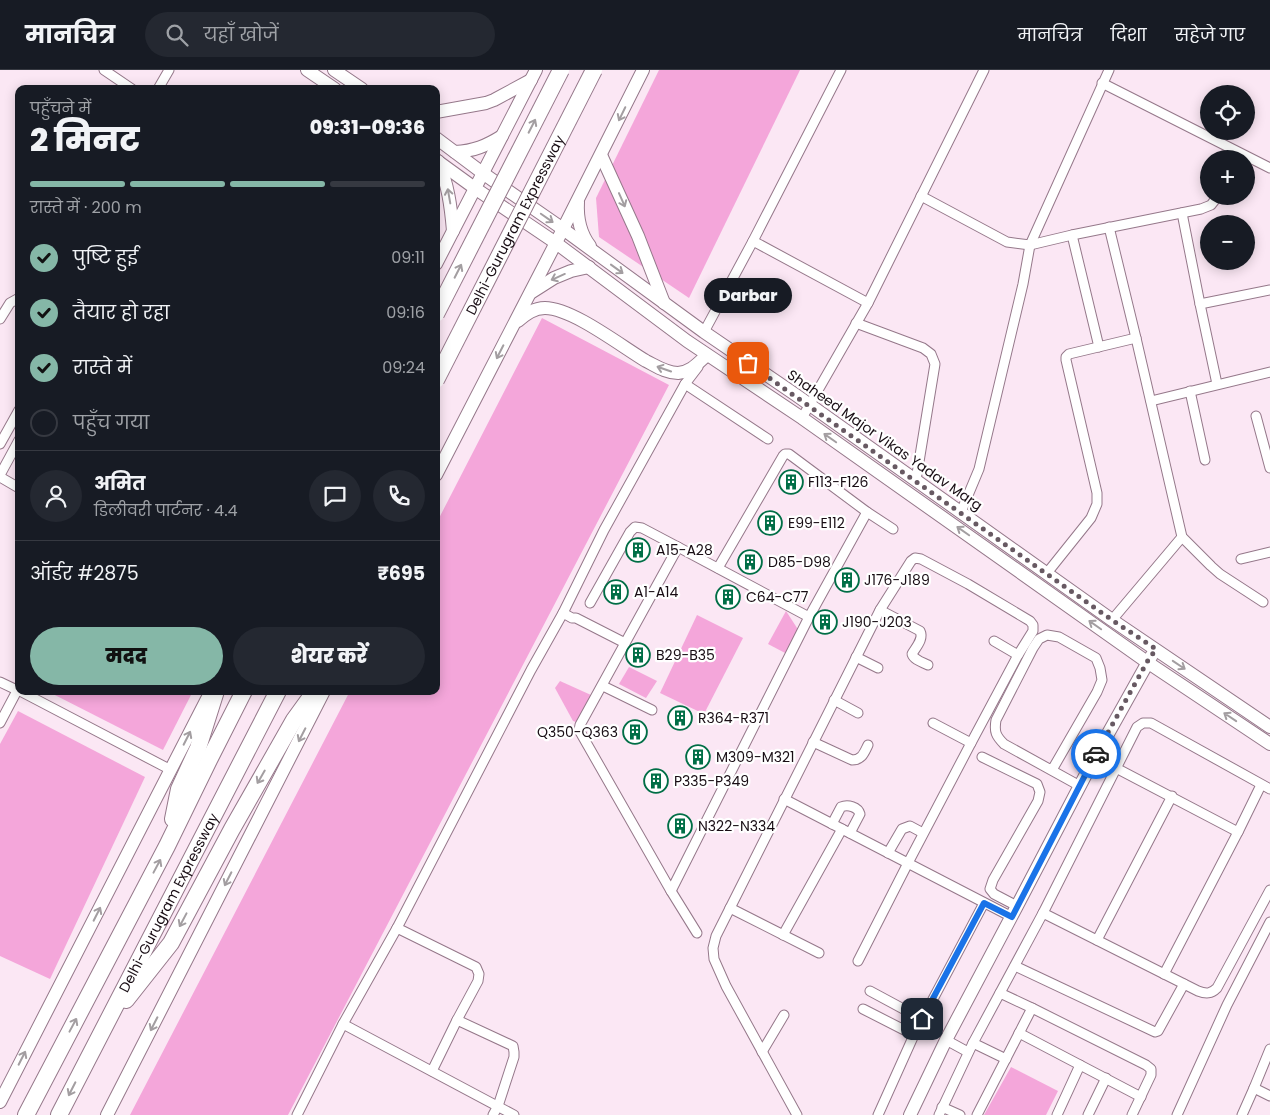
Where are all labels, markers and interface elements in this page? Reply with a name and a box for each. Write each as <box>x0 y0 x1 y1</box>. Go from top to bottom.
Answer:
search box <box>145 12 495 57</box>
text: मानचित्र <box>25 18 115 51</box>
icon: search <box>163 21 191 49</box>
text: यहाँ खोजें <box>203 21 279 48</box>
text: मानचित्र <box>1018 22 1082 47</box>
text: दिशा <box>1110 22 1147 47</box>
text: सहेजे गए <box>1175 22 1245 47</box>
map controls <box>1200 85 1255 270</box>
button: locate <box>1200 85 1255 140</box>
text: पहुँचने में <box>30 97 91 120</box>
one-way arrow <box>617 106 626 121</box>
text: 09:31–09:36 <box>310 114 425 141</box>
text: 2 मिनट <box>30 117 140 162</box>
one-way arrow <box>527 119 537 134</box>
street label: Delhi-Gurugram Expressway <box>461 132 569 318</box>
button: + <box>1200 150 1255 205</box>
one-way arrow <box>443 188 453 204</box>
one-way arrow <box>617 192 627 207</box>
text: रास्ते में · 200 m <box>30 196 142 219</box>
one-way arrow <box>540 213 554 223</box>
button: − <box>1200 215 1255 270</box>
icon: check <box>30 244 58 272</box>
text: पुष्टि हुई <box>73 244 138 271</box>
text: 09:11 <box>391 246 425 269</box>
one-way arrow <box>610 263 623 274</box>
one-way arrow <box>454 264 463 279</box>
one-way arrow <box>551 272 566 282</box>
callout: Darbar <box>704 278 792 313</box>
text: Darbar <box>719 284 777 307</box>
icon: check <box>30 299 58 327</box>
text: तैयार हो रहा <box>73 299 170 326</box>
text: 09:16 <box>386 301 425 324</box>
pin <box>727 342 769 384</box>
one-way arrow <box>495 344 504 359</box>
icon: bag <box>734 349 762 377</box>
icon: check <box>30 354 58 382</box>
text: रास्ते में <box>73 354 132 381</box>
text: 09:24 <box>382 356 425 379</box>
one-way arrow <box>657 364 673 374</box>
street label: Shaheed Major Vikas Yadav Marg <box>783 365 987 515</box>
text: पहुँच गया <box>73 409 149 436</box>
one-way arrow <box>823 433 837 443</box>
building icon: F113-F126 <box>778 469 804 495</box>
button: person <box>30 470 82 522</box>
text: अमित <box>94 470 145 497</box>
button: chat <box>309 470 361 522</box>
button: phone <box>373 470 425 522</box>
place label: F113-F126 <box>808 472 869 492</box>
text: डिलीवरी पार्टनर · 4.4 <box>94 499 238 522</box>
building icon: E99-E112 <box>757 510 783 536</box>
place label: E99-E112 <box>788 513 845 533</box>
one-way arrow <box>956 526 970 536</box>
building icon: A15-A28 <box>625 537 651 563</box>
place label: A15-A28 <box>656 540 713 560</box>
building icon: D85-D98 <box>737 549 763 575</box>
place label: D85-D98 <box>768 552 831 572</box>
text: ऑर्डर #2875 <box>30 560 139 587</box>
text: ₹695 <box>377 560 425 587</box>
building icon: J176-J189 <box>834 567 860 593</box>
place label: J176-J189 <box>864 570 930 590</box>
building icon: A1-A14 <box>603 579 629 605</box>
place label: A1-A14 <box>634 582 679 602</box>
building icon: C64-C77 <box>715 584 741 610</box>
place label: C64-C77 <box>746 587 809 607</box>
building icon: J190-J203 <box>812 609 838 635</box>
place label: J190-J203 <box>842 612 912 632</box>
one-way arrow <box>1089 620 1103 630</box>
button: मदद <box>30 627 223 685</box>
button: शेयर करें <box>233 627 425 685</box>
building icon: B29-B35 <box>625 642 651 668</box>
place label: B29-B35 <box>656 645 715 665</box>
one-way arrow <box>1171 660 1185 670</box>
building icon: R364-R371 <box>667 705 693 731</box>
place label: R364-R371 <box>698 708 769 728</box>
one-way arrow <box>1223 712 1237 722</box>
building icon: Q350-Q363 <box>622 719 648 745</box>
place label: Q350-Q363 <box>537 722 618 742</box>
one-way arrow <box>297 727 307 742</box>
courier <box>1071 729 1121 779</box>
one-way arrow <box>183 731 192 746</box>
icon: car <box>1082 740 1110 768</box>
building icon: M309-M321 <box>685 744 711 770</box>
place label: M309-M321 <box>716 747 794 767</box>
building icon: P335-P349 <box>643 768 669 794</box>
one-way arrow <box>256 769 266 784</box>
place label: P335-P349 <box>674 771 749 791</box>
street label: Delhi-Gurugram Expressway <box>114 809 223 996</box>
building icon: N322-N334 <box>667 813 693 839</box>
place label: N322-N334 <box>698 816 775 836</box>
one-way arrow <box>153 859 162 874</box>
one-way arrow <box>223 871 232 886</box>
one-way arrow <box>93 907 102 922</box>
one-way arrow <box>178 912 188 926</box>
pin <box>901 998 943 1040</box>
icon: home <box>908 1005 936 1033</box>
one-way arrow <box>149 1016 158 1031</box>
one-way arrow <box>68 1018 78 1033</box>
one-way arrow <box>18 1051 27 1066</box>
one-way arrow <box>67 1081 77 1096</box>

